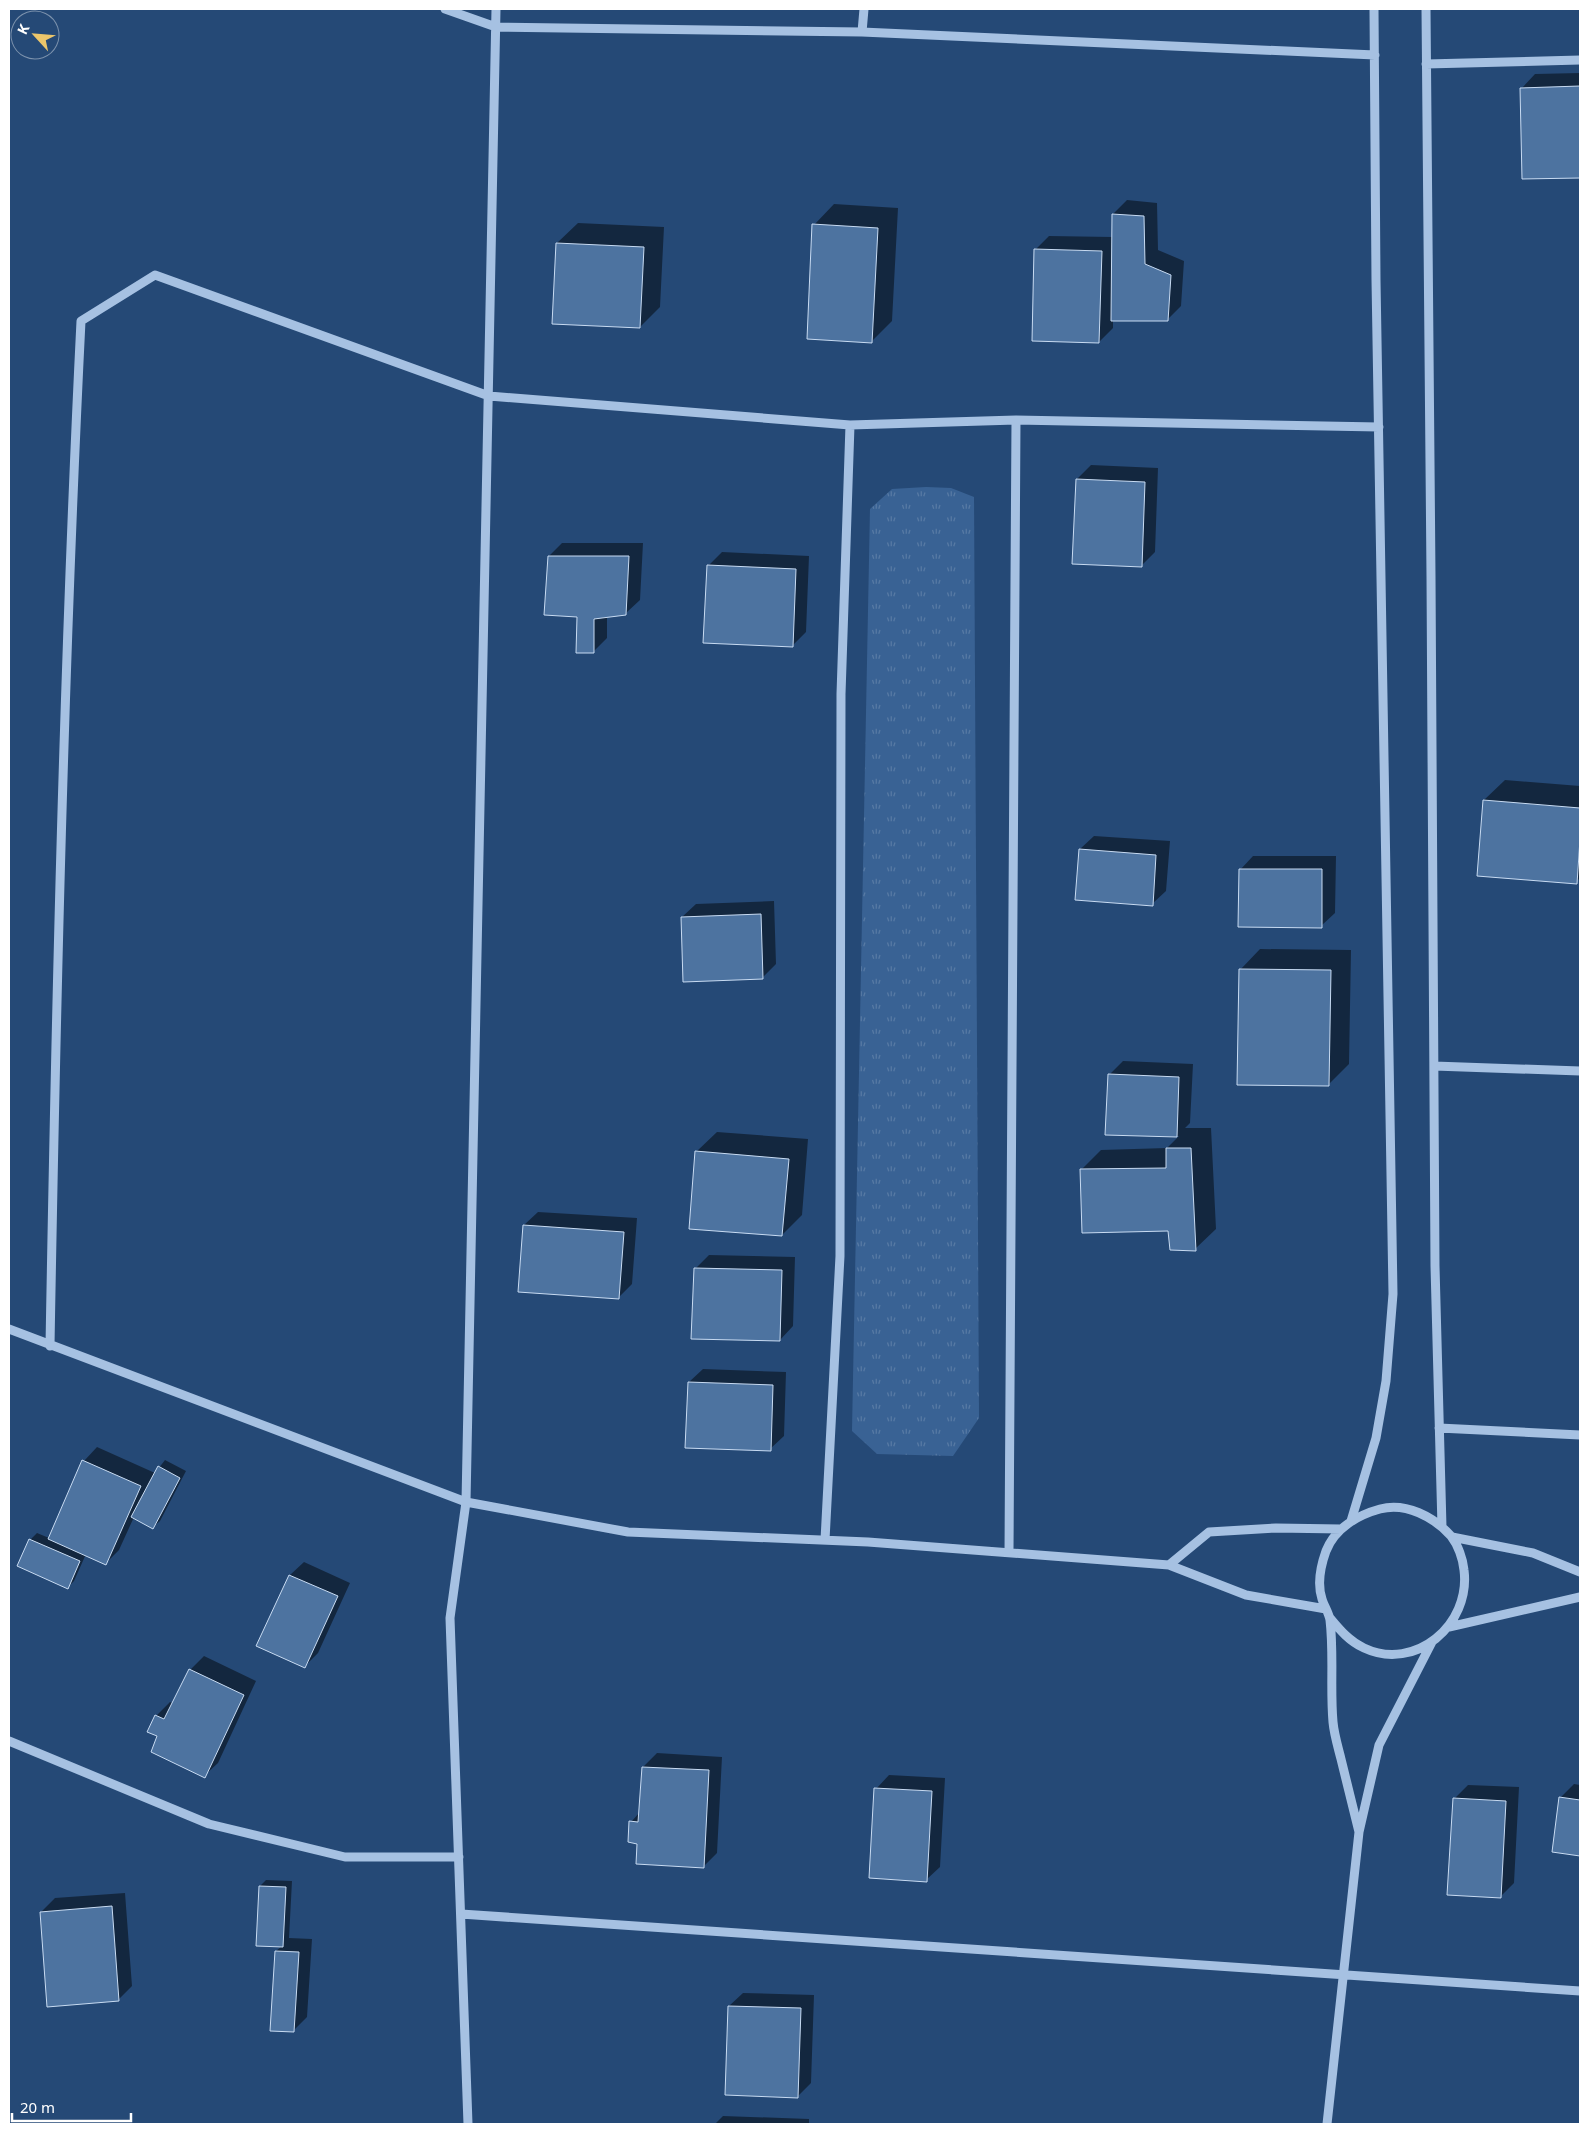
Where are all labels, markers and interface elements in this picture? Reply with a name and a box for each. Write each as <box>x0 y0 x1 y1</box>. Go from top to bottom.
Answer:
north arrow <box>10 10 60 60</box>
text: K <box>12 20 34 37</box>
scale bar <box>12 2090 131 2122</box>
text: 20 m <box>20 2097 55 2117</box>

